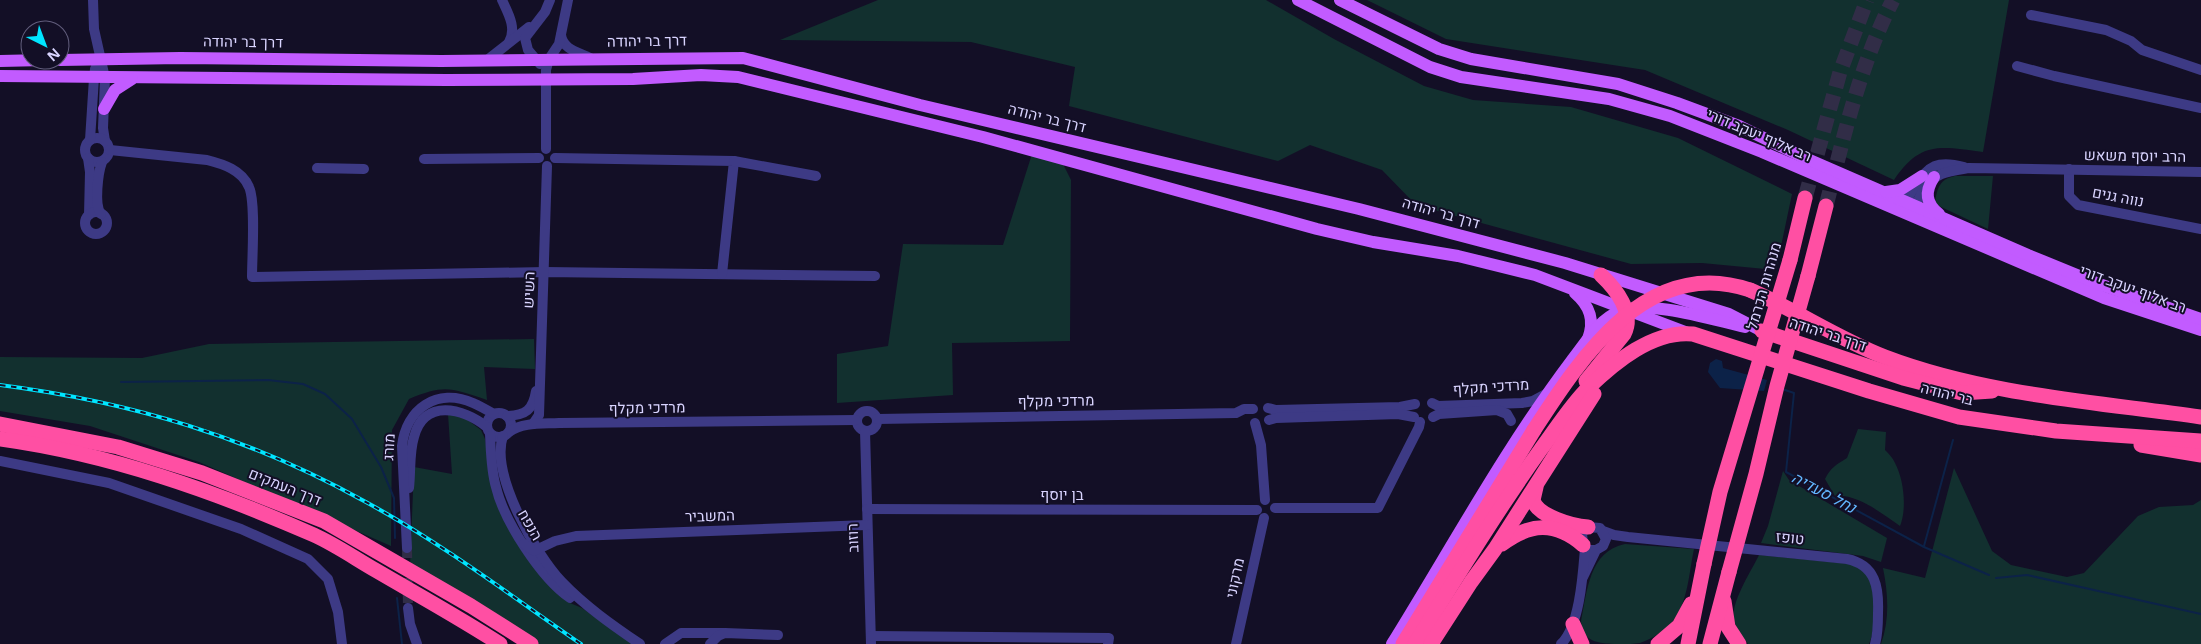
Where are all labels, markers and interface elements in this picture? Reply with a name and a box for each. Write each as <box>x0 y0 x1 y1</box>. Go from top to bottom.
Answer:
north arrow <box>20 20 70 70</box>
street label: דרך בר יהודה <box>607 29 687 51</box>
street label: דרך בר יהודה <box>203 30 283 52</box>
text: N <box>43 44 65 66</box>
street label: דרך בר יהודה <box>1006 98 1089 136</box>
street label: רב אלוף יעקב דורי <box>1704 103 1815 165</box>
street label: הרב יוסף משאש <box>2084 144 2186 166</box>
street label: נווה גנים <box>2091 181 2146 211</box>
street label: דרך בר יהודה <box>1400 191 1483 233</box>
street label: מנהרות הכרמל <box>1741 240 1785 332</box>
street label: רב אלוף יעקב דורי <box>2077 259 2189 317</box>
street label: השיש <box>517 271 539 309</box>
street label: דרך בר יהודה <box>1787 311 1870 355</box>
street label: מרדכי מקלף <box>1452 373 1530 399</box>
street label: בר יהודה <box>1919 377 1976 409</box>
street label: מרדכי מקלף <box>1018 389 1094 411</box>
street label: מרדכי מקלף <box>609 396 685 418</box>
street label: מורג <box>377 433 399 461</box>
street label: דרך העמקים <box>246 462 325 510</box>
water label: נחל סעדיה <box>1788 466 1861 519</box>
street label: בן יוסף <box>1040 484 1084 504</box>
street label: המשביר <box>685 504 735 526</box>
street label: הנפח <box>514 505 548 544</box>
street label: רוזוב <box>841 523 863 553</box>
street label: טופז <box>1775 526 1805 548</box>
street label: מרקוני <box>1220 556 1248 600</box>

